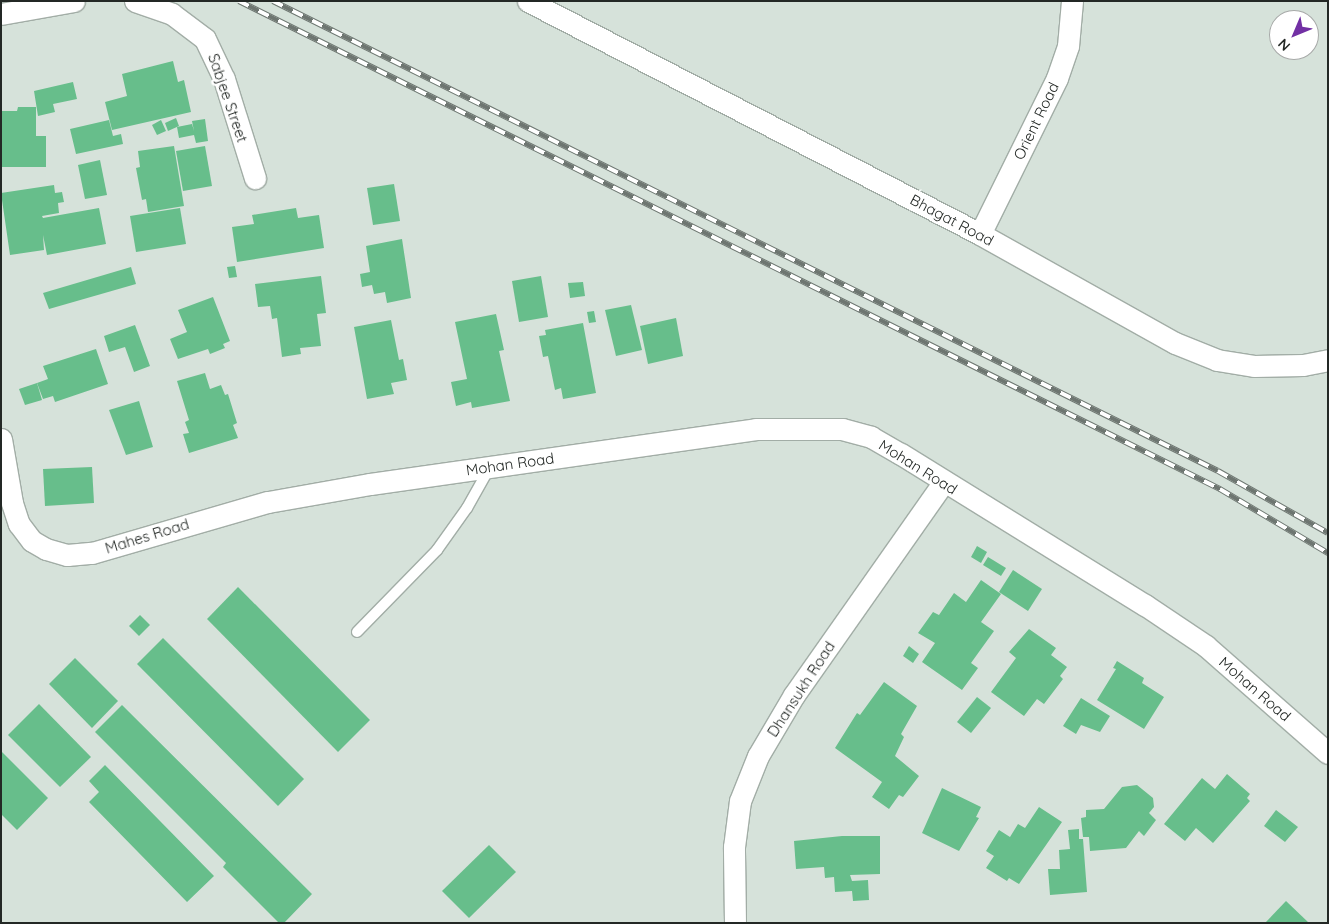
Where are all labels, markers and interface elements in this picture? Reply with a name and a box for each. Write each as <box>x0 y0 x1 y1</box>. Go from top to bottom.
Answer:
north arrow <box>1269 10 1319 60</box>
text: N <box>1274 35 1294 55</box>
street label: Sabjee Street <box>204 51 252 145</box>
street label: Orient Road <box>1009 79 1063 163</box>
street label: Bhagat Road <box>907 190 997 250</box>
street label: Mohan Road <box>875 436 961 498</box>
street label: Mohan Road <box>465 449 555 479</box>
street label: Mahes Road <box>103 515 191 557</box>
street label: Dhansukh Road <box>763 638 839 740</box>
street label: Mohan Road <box>1215 653 1295 725</box>

